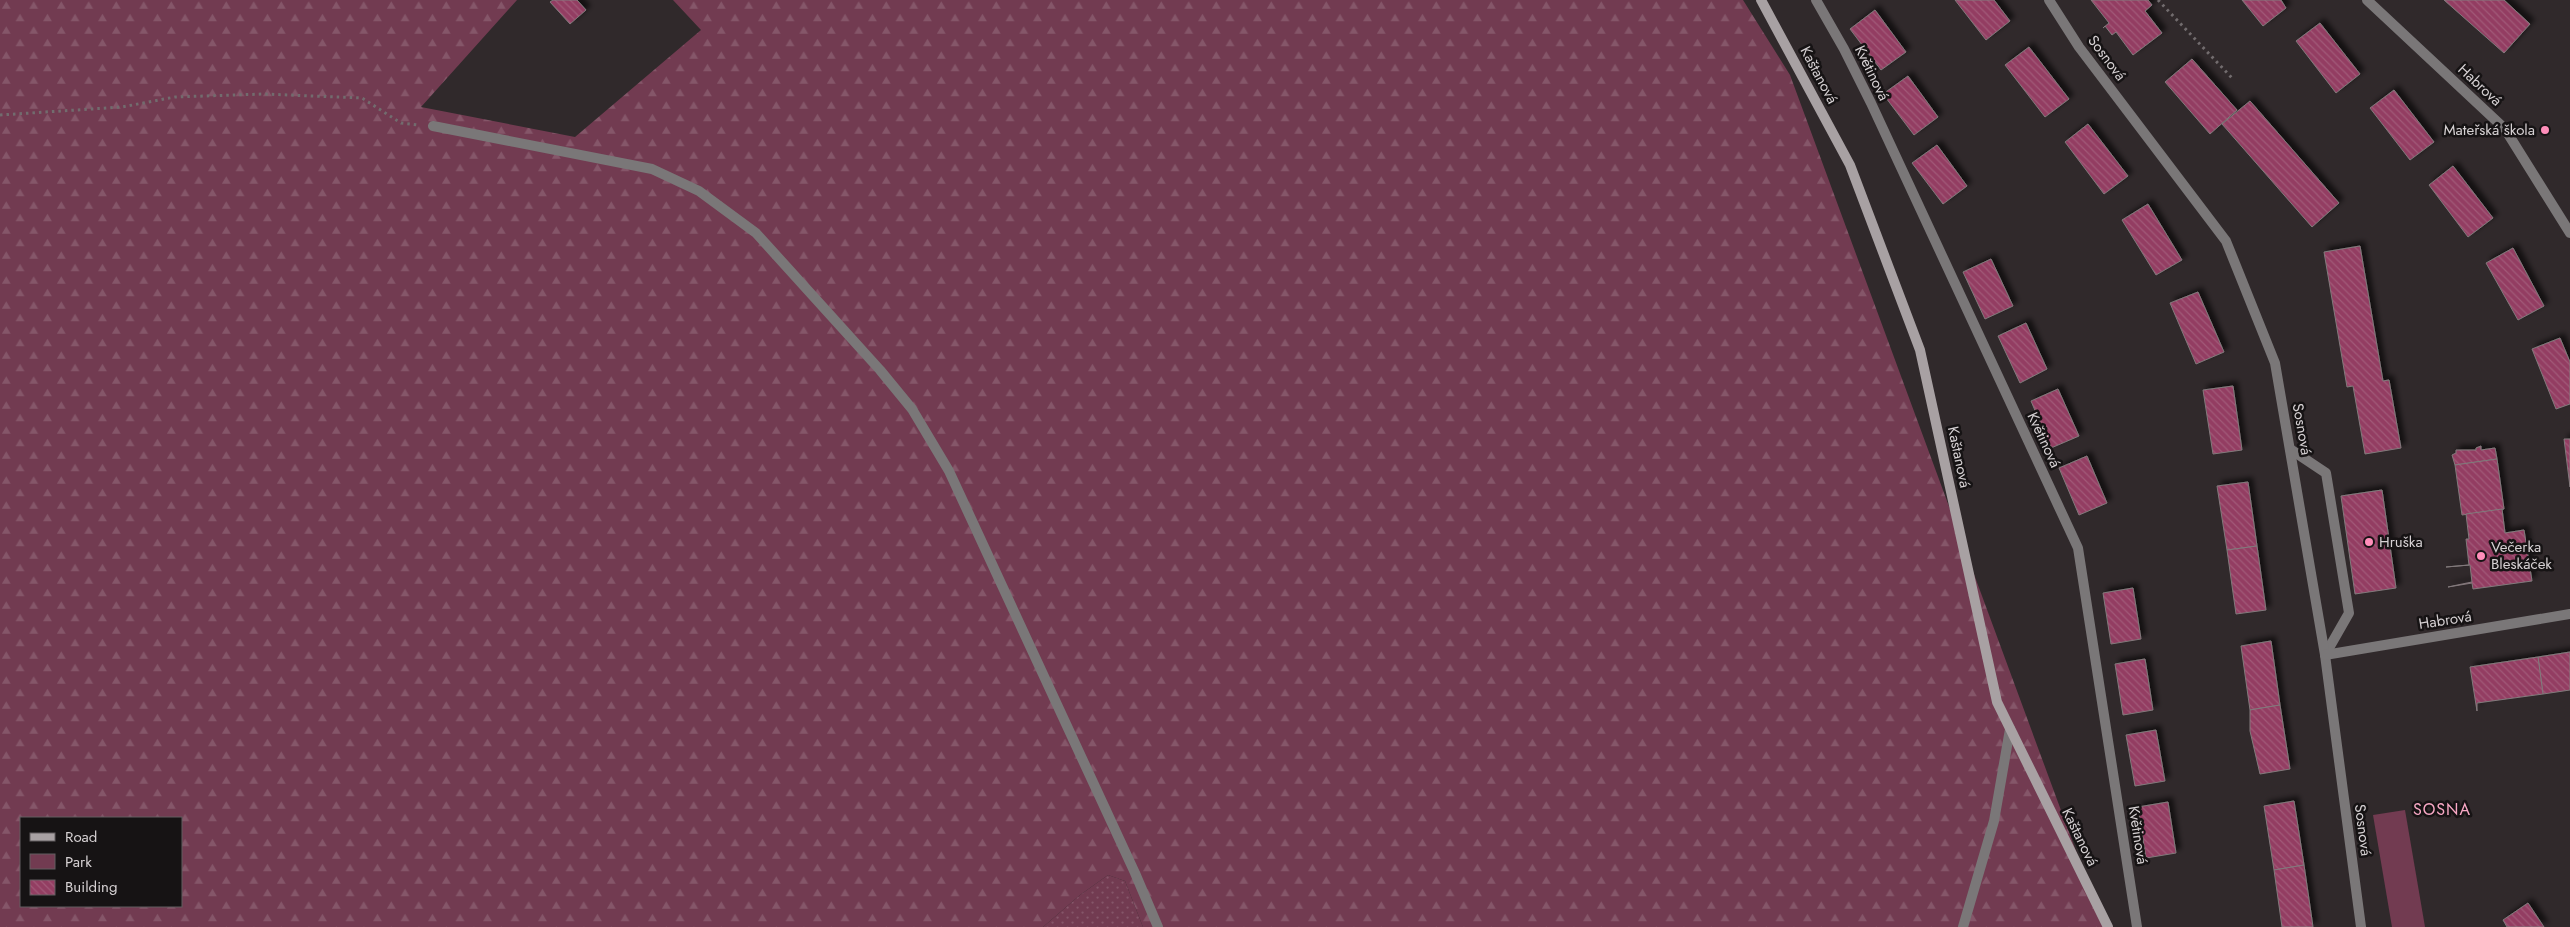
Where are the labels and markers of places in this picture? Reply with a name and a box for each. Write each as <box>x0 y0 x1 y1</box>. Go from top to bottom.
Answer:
place label: Mateřská škola <box>2443 119 2535 141</box>
marker: Mateřská škola <box>2539 124 2551 136</box>
place label: Hruška <box>2379 531 2423 553</box>
marker: Hruška <box>2363 536 2375 548</box>
place label: Večerka Bleskáček <box>2491 536 2552 575</box>
marker: Večerka Bleskáček <box>2475 550 2487 562</box>

